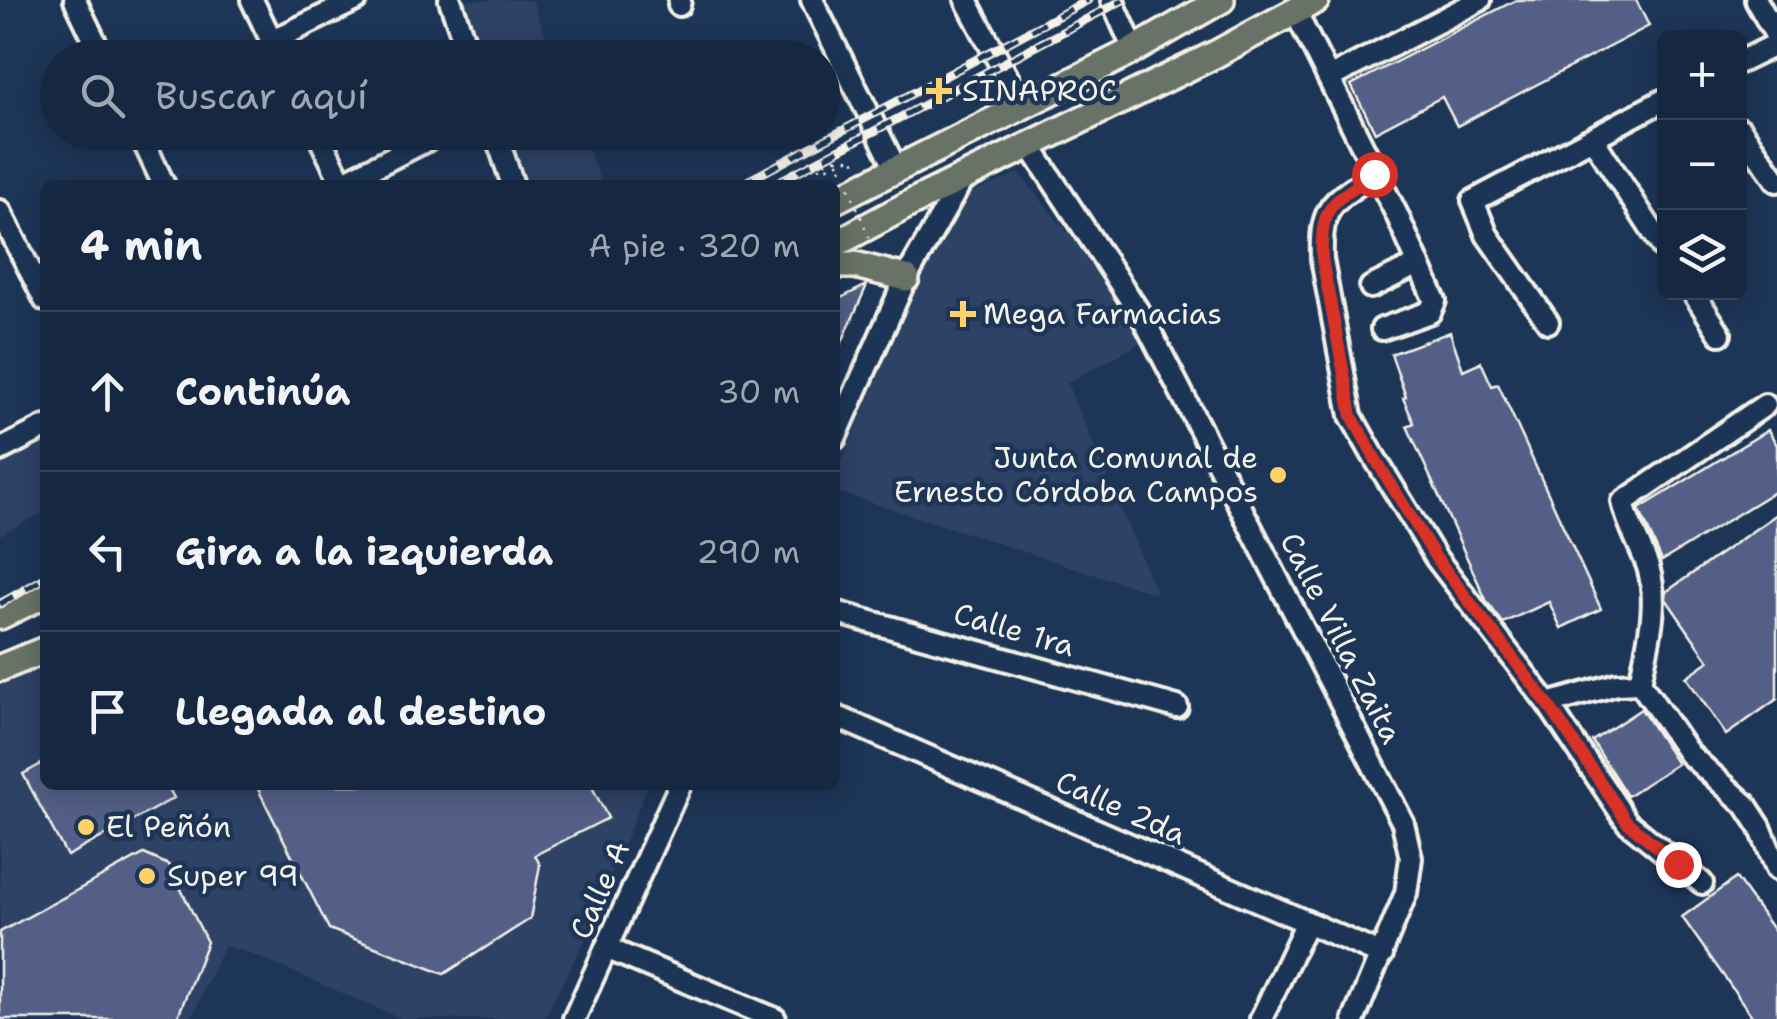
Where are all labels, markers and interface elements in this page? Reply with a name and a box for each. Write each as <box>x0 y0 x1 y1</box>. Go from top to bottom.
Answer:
map controls <box>1657 30 1747 300</box>
button: + <box>1657 30 1747 120</box>
search box <box>40 40 840 150</box>
icon: search <box>75 68 130 123</box>
text: Buscar aquí <box>155 70 368 121</box>
place label: SINAPROC <box>962 70 1117 111</box>
marker: SINAPROC <box>926 78 952 104</box>
button: − <box>1657 120 1747 210</box>
route start <box>1352 152 1398 198</box>
button: layers <box>1657 210 1747 300</box>
text: 4 min <box>80 217 202 273</box>
text: A pie · 320 m <box>588 224 800 267</box>
place label: Mega Farmacias <box>983 293 1222 334</box>
marker: Mega Farmacias <box>952 303 974 325</box>
icon: ahead <box>80 364 135 419</box>
text: Continúa <box>175 366 350 417</box>
text: 30 m <box>717 370 800 413</box>
place label: Junta Comunal de Ernesto Córdoba Campos <box>894 437 1258 512</box>
marker: Junta Comunal de Ernesto Córdoba Campos <box>1267 464 1289 486</box>
icon: left <box>80 524 135 579</box>
street label: Calle Villa Zaita <box>1271 525 1413 751</box>
text: Gira a la izquierda <box>175 526 553 577</box>
text: 290 m <box>697 530 800 573</box>
street label: Calle 1ra <box>949 593 1080 666</box>
icon: arrive <box>80 684 135 739</box>
text: Llegada al destino <box>175 686 546 737</box>
street label: Calle 2da <box>1049 761 1193 855</box>
place label: El Peñón <box>106 806 231 847</box>
marker: El Peñón <box>75 816 97 838</box>
street label: Calle A <box>560 834 639 945</box>
route end <box>1656 842 1702 888</box>
place label: Super 99 <box>167 855 299 896</box>
marker: Super 99 <box>136 865 158 887</box>

